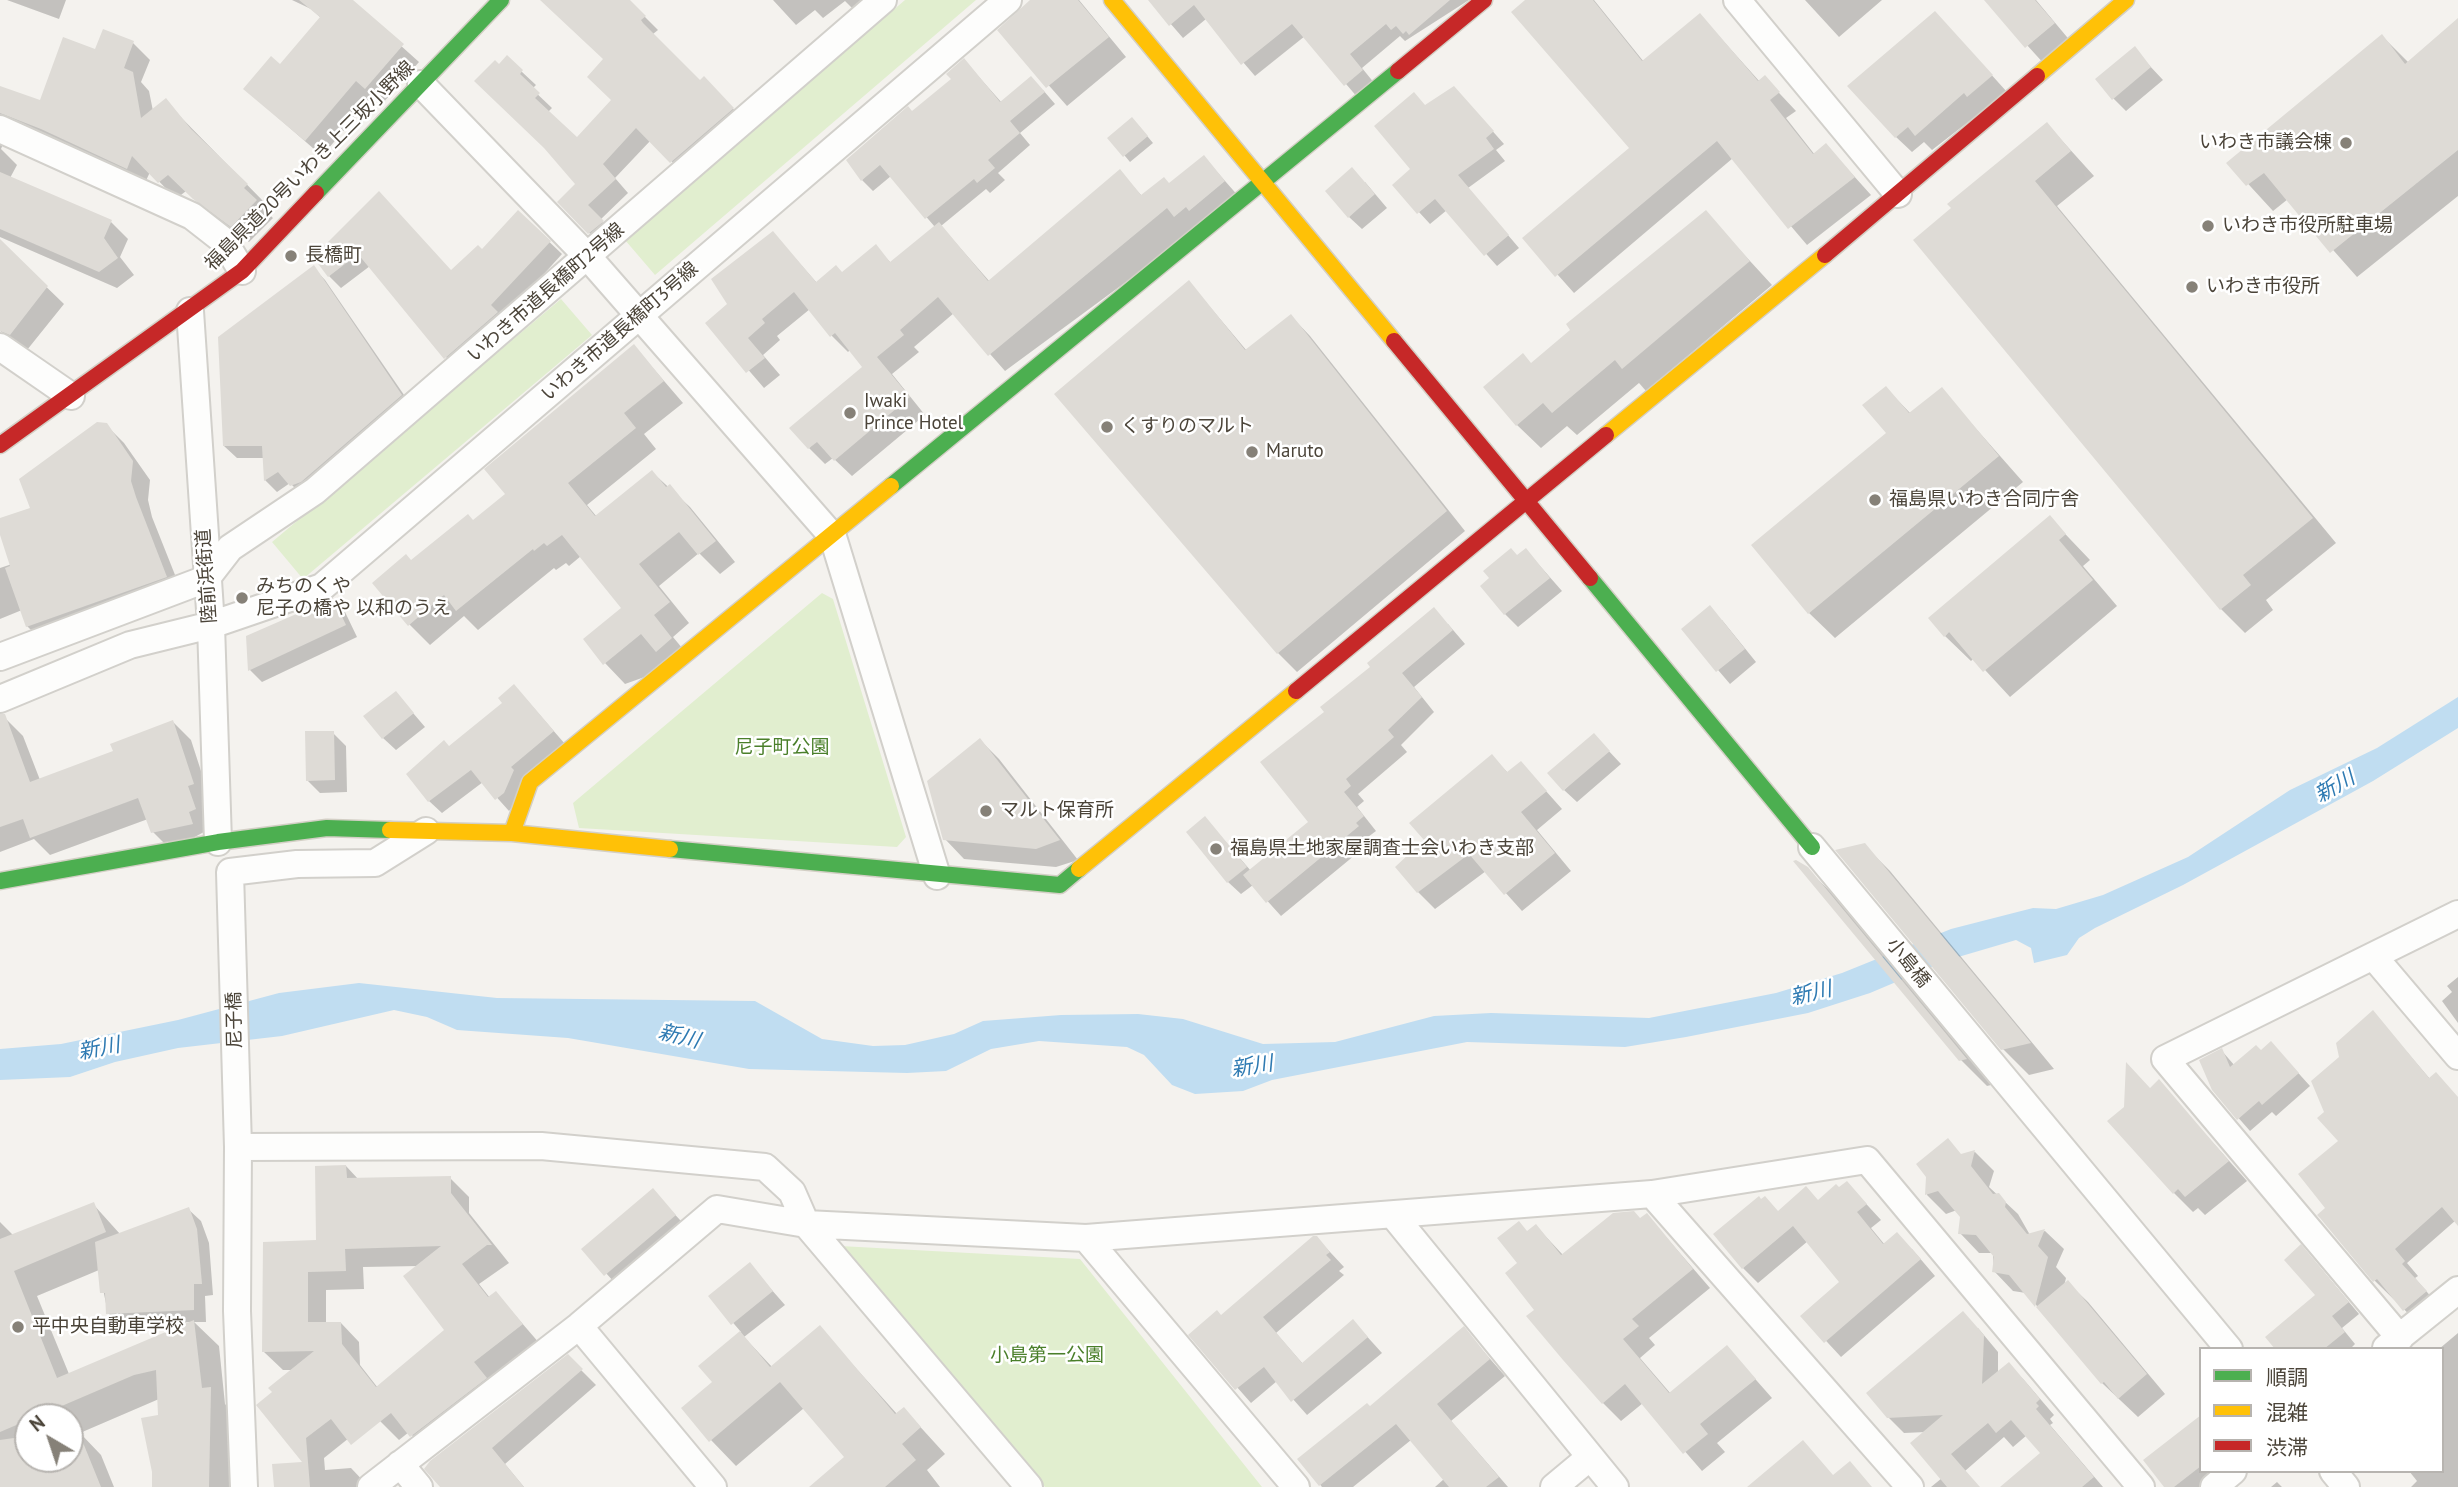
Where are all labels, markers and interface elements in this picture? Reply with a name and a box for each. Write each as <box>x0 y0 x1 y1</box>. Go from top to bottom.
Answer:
street label: 福島県道20号いわき上三坂小野線 <box>201 57 419 275</box>
place label: いわき市議会棟 <box>2199 132 2332 154</box>
marker: いわき市議会棟 <box>2338 135 2354 151</box>
place label: いわき市役所駐車場 <box>2222 215 2393 237</box>
marker: いわき市役所駐車場 <box>2200 218 2216 234</box>
street label: いわき市道長橋町2号線 <box>463 219 629 367</box>
place label: 長橋町 <box>305 245 362 267</box>
marker: 長橋町 <box>283 248 299 264</box>
street label: いわき市道長橋町3号線 <box>537 258 703 406</box>
place label: いわき市役所 <box>2206 276 2320 298</box>
marker: いわき市役所 <box>2184 279 2200 295</box>
place label: Iwaki Prince Hotel <box>864 391 963 435</box>
marker: Iwaki Prince Hotel <box>842 405 858 421</box>
place label: くすりのマルト <box>1121 416 1254 438</box>
marker: くすりのマルト <box>1099 419 1115 435</box>
place label: Maruto <box>1266 441 1324 463</box>
marker: Maruto <box>1244 444 1260 460</box>
place label: 福島県いわき合同庁舎 <box>1889 489 2079 511</box>
marker: 福島県いわき合同庁舎 <box>1867 492 1883 508</box>
street label: 陸前浜街道 <box>192 528 222 624</box>
place label: みちのくや 尼子の橋や 以和のうえ <box>256 576 451 620</box>
marker: みちのくや 尼子の橋や 以和のうえ <box>234 590 250 606</box>
park label: 尼子町公園 <box>735 737 829 759</box>
water label: 新川 <box>2311 766 2359 808</box>
place label: マルト保育所 <box>1000 800 1114 822</box>
marker: マルト保育所 <box>978 803 994 819</box>
place label: 福島県土地家屋調査士会いわき支部 <box>1230 838 1534 860</box>
marker: 福島県土地家屋調査士会いわき支部 <box>1208 841 1224 857</box>
street label: 小島橋 <box>1881 934 1935 992</box>
water label: 新川 <box>1788 977 1834 1011</box>
street label: 尼子橋 <box>223 991 247 1049</box>
water label: 新川 <box>656 1020 702 1054</box>
water label: 新川 <box>76 1033 122 1065</box>
water label: 新川 <box>1229 1051 1275 1083</box>
place label: 平中央自動車学校 <box>32 1316 184 1338</box>
marker: 平中央自動車学校 <box>10 1319 26 1335</box>
park label: 小島第一公園 <box>990 1345 1104 1367</box>
legend <box>2199 1347 2444 1473</box>
text: 順調 <box>2266 1364 2308 1391</box>
text: 混雑 <box>2266 1399 2308 1426</box>
north arrow <box>14 1403 84 1473</box>
text: N <box>25 1410 49 1436</box>
text: 渋滞 <box>2266 1434 2308 1461</box>

